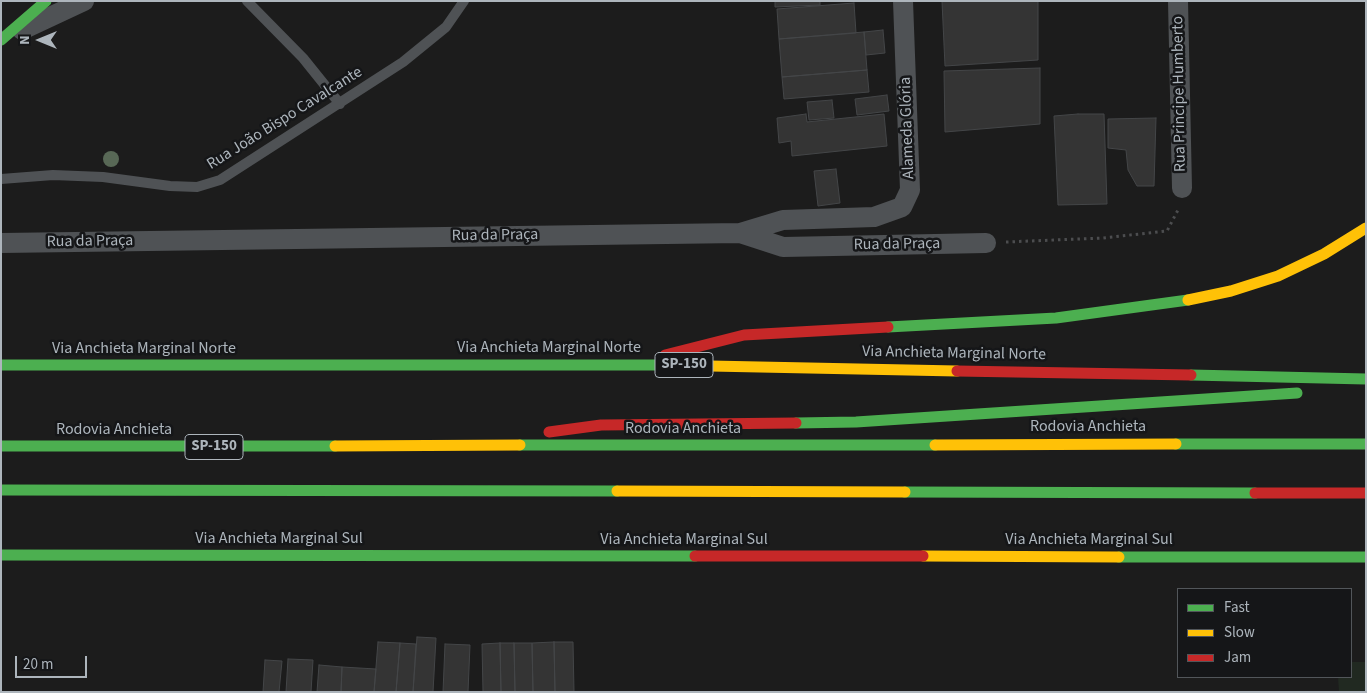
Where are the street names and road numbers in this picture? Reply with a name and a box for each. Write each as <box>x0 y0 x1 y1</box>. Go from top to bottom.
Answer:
street label: Rua Principe Humberto <box>1169 16 1191 172</box>
street label: Rua João Bispo Cavalcante <box>204 63 366 175</box>
street label: Alameda Glória <box>897 77 919 179</box>
street label: Rua da Praça <box>451 226 539 246</box>
street label: Rua da Praça <box>46 232 134 252</box>
street label: Rua da Praça <box>853 235 941 255</box>
street label: Via Anchieta Marginal Norte <box>457 338 641 358</box>
street label: Via Anchieta Marginal Norte <box>52 339 236 359</box>
street label: Via Anchieta Marginal Norte <box>862 343 1046 365</box>
road number: SP-150 <box>655 352 713 378</box>
street label: Rodovia Anchieta <box>1030 417 1146 437</box>
street label: Rodovia Anchieta <box>625 419 741 439</box>
street label: Rodovia Anchieta <box>56 420 172 440</box>
road number: SP-150 <box>185 434 243 460</box>
street label: Via Anchieta Marginal Sul <box>195 529 363 549</box>
street label: Via Anchieta Marginal Sul <box>600 530 768 550</box>
street label: Via Anchieta Marginal Sul <box>1005 530 1173 550</box>

